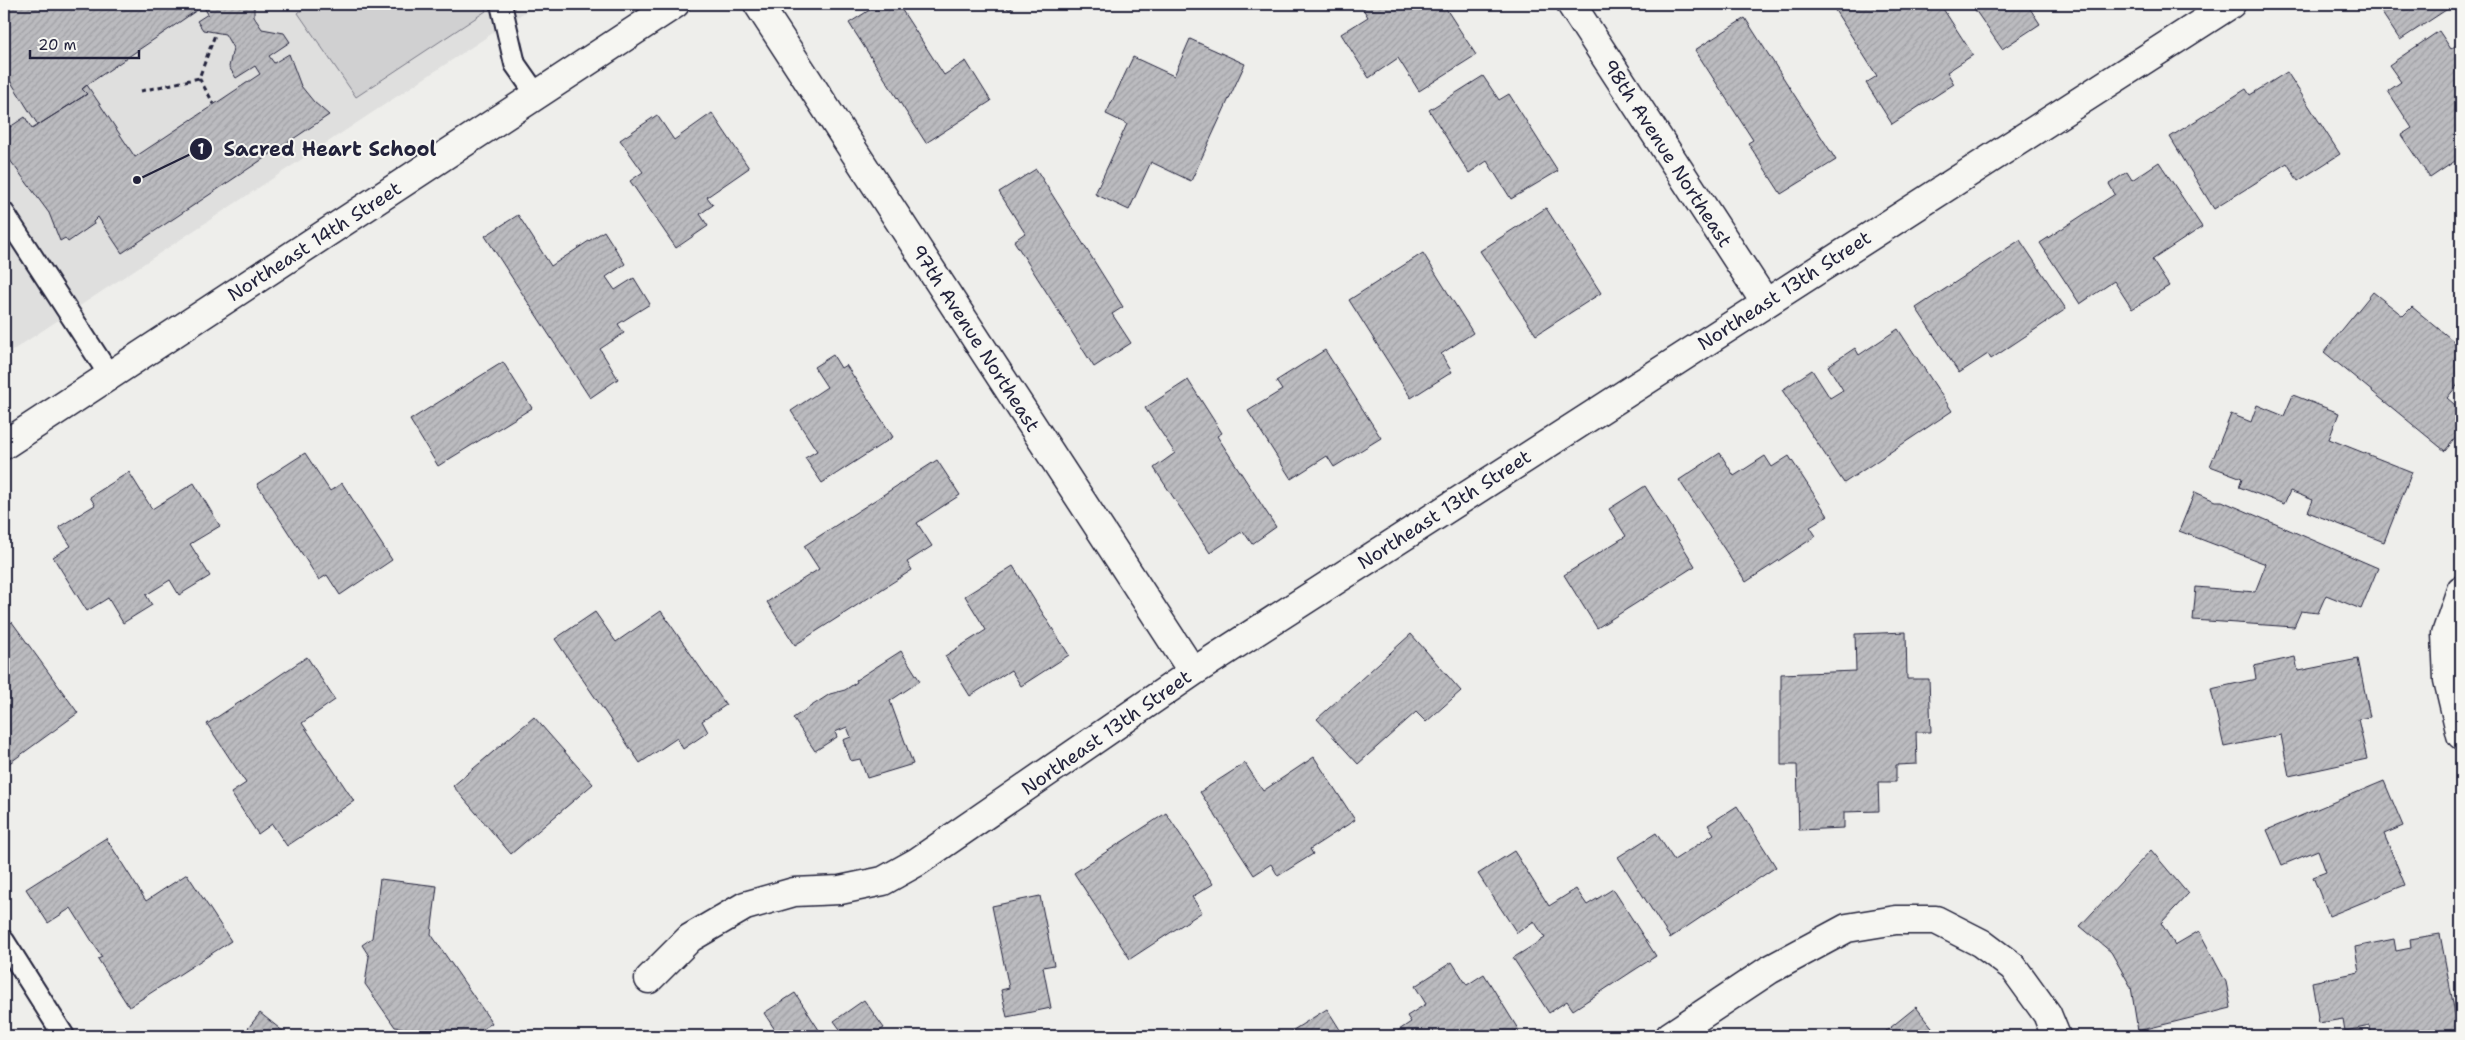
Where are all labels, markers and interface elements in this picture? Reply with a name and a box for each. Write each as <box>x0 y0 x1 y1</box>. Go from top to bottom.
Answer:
scale bar <box>30 28 139 60</box>
text: 20 m <box>38 35 77 55</box>
street label: 98th Avenue Northeast <box>1597 55 1738 252</box>
callout: Sacred Heart School <box>189 132 446 167</box>
text: Sacred Heart School <box>224 136 436 162</box>
text: 1 <box>198 139 205 159</box>
street label: Northeast 14th Street <box>223 176 406 307</box>
street label: Northeast 13th Street <box>1693 225 1876 356</box>
street label: 97th Avenue Northeast <box>906 240 1046 437</box>
street label: Northeast 13th Street <box>1353 444 1536 575</box>
street label: Northeast 13th Street <box>1016 664 1196 801</box>

